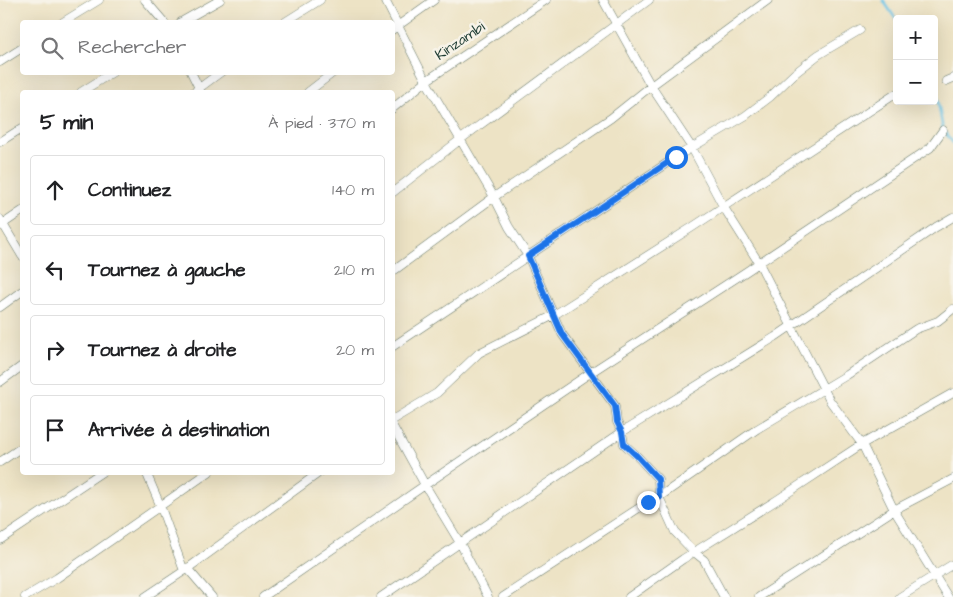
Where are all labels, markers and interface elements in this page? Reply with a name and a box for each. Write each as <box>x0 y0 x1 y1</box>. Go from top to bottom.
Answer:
map controls <box>893 15 938 105</box>
button: + <box>893 15 938 60</box>
street label: Kinzambi <box>431 16 490 65</box>
search box <box>20 20 395 75</box>
icon: search <box>38 34 66 62</box>
text: Rechercher <box>78 34 186 61</box>
button: − <box>893 60 938 105</box>
text: 5 min <box>40 108 93 137</box>
text: À pied · 370 m <box>268 112 375 134</box>
route start <box>665 146 688 169</box>
icon: ahead <box>41 176 69 204</box>
text: Continuez <box>88 177 171 204</box>
text: 140 m <box>332 179 374 201</box>
icon: left <box>41 256 69 284</box>
text: Tournez à gauche <box>88 257 246 284</box>
text: 210 m <box>334 259 374 281</box>
icon: right <box>41 336 69 364</box>
text: Tournez à droite <box>88 337 236 364</box>
text: 20 m <box>336 339 374 361</box>
icon: arrive <box>41 416 69 444</box>
text: Arrivée à destination <box>88 417 269 444</box>
route end <box>637 491 660 514</box>

